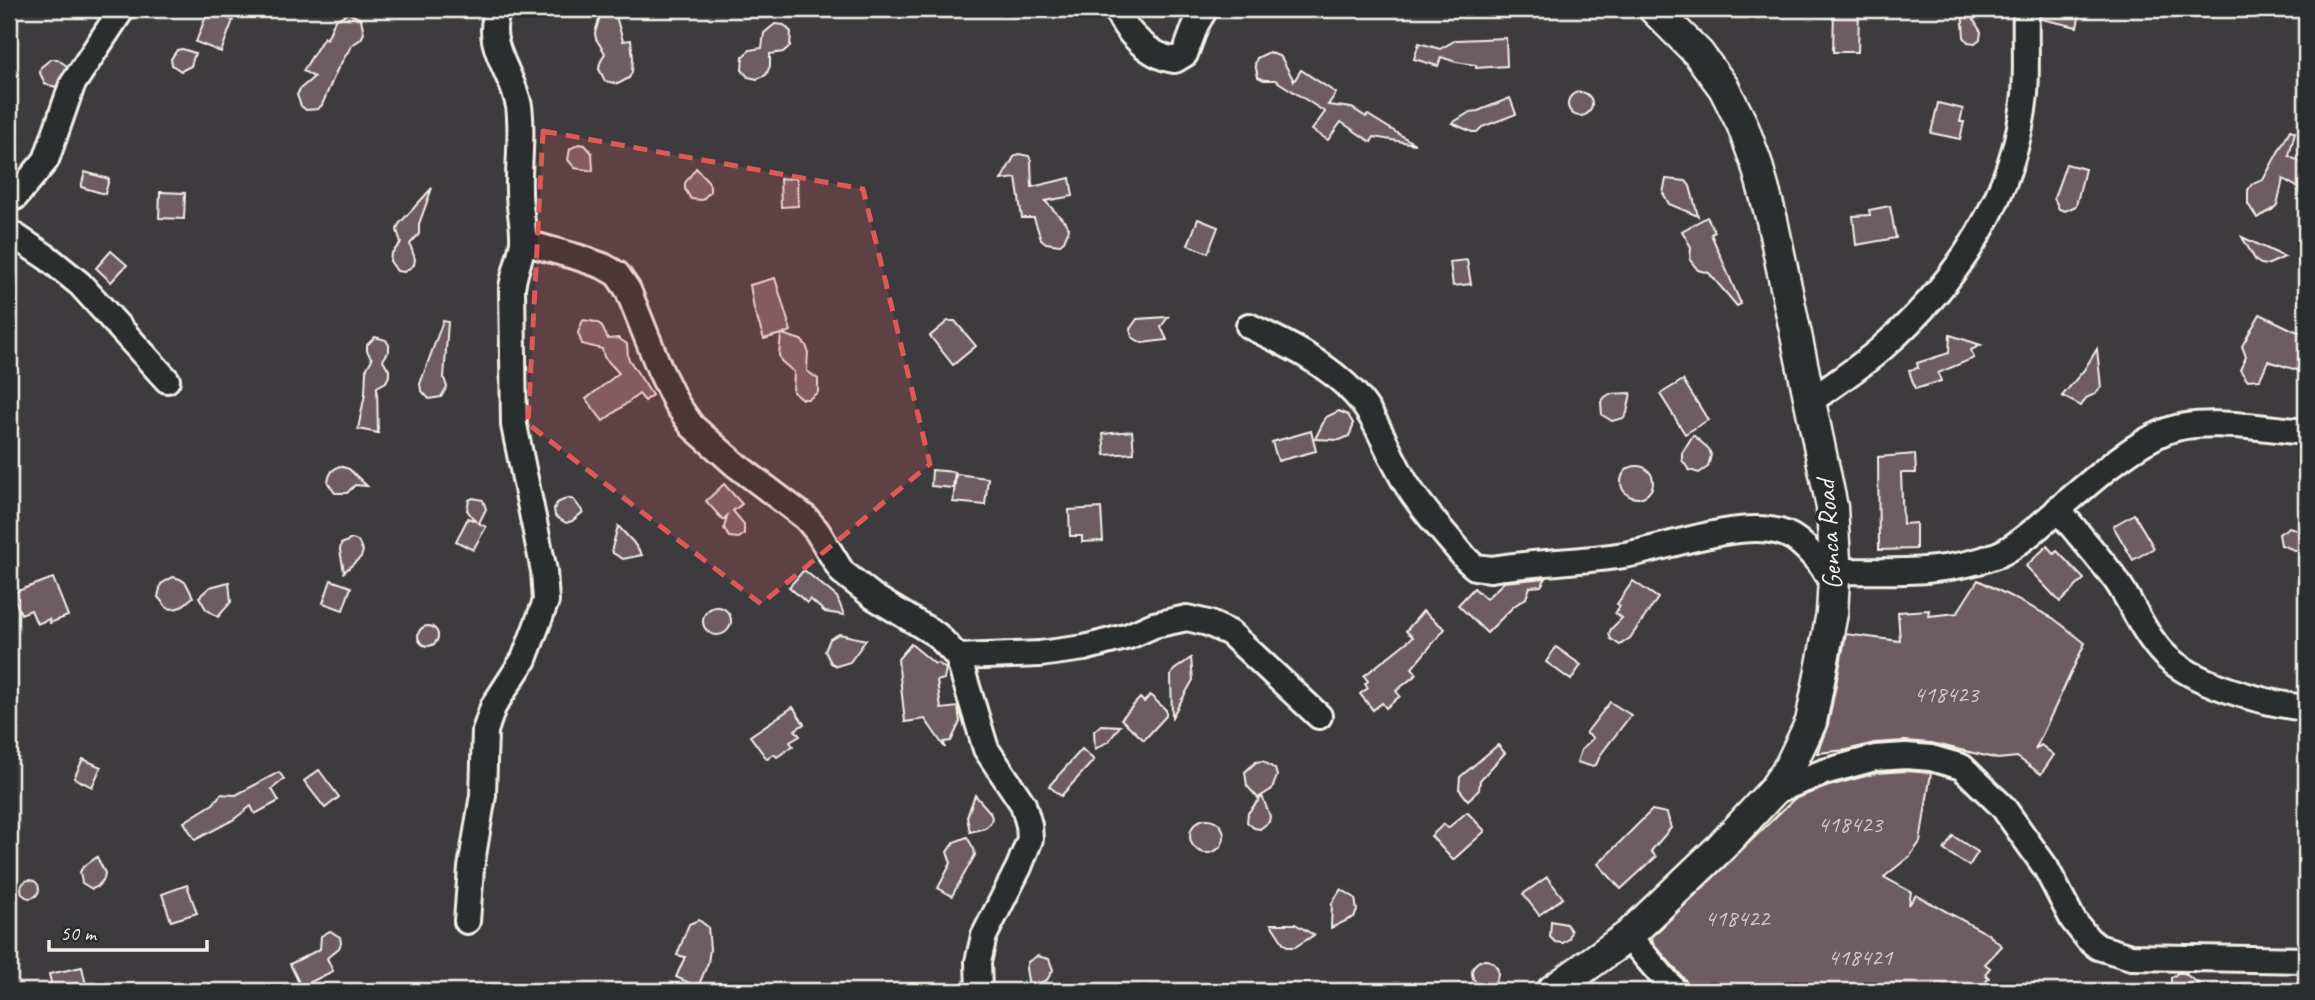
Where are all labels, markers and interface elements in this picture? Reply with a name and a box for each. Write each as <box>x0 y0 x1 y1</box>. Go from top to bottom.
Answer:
street label: Genca Road <box>1807 475 1850 591</box>
house number: 418423 <box>1914 679 1981 709</box>
house number: 418423 <box>1818 809 1885 839</box>
house number: 418422 <box>1705 903 1772 933</box>
scale bar <box>49 909 206 953</box>
text: 50 m <box>60 920 98 946</box>
house number: 418421 <box>1828 942 1894 972</box>

